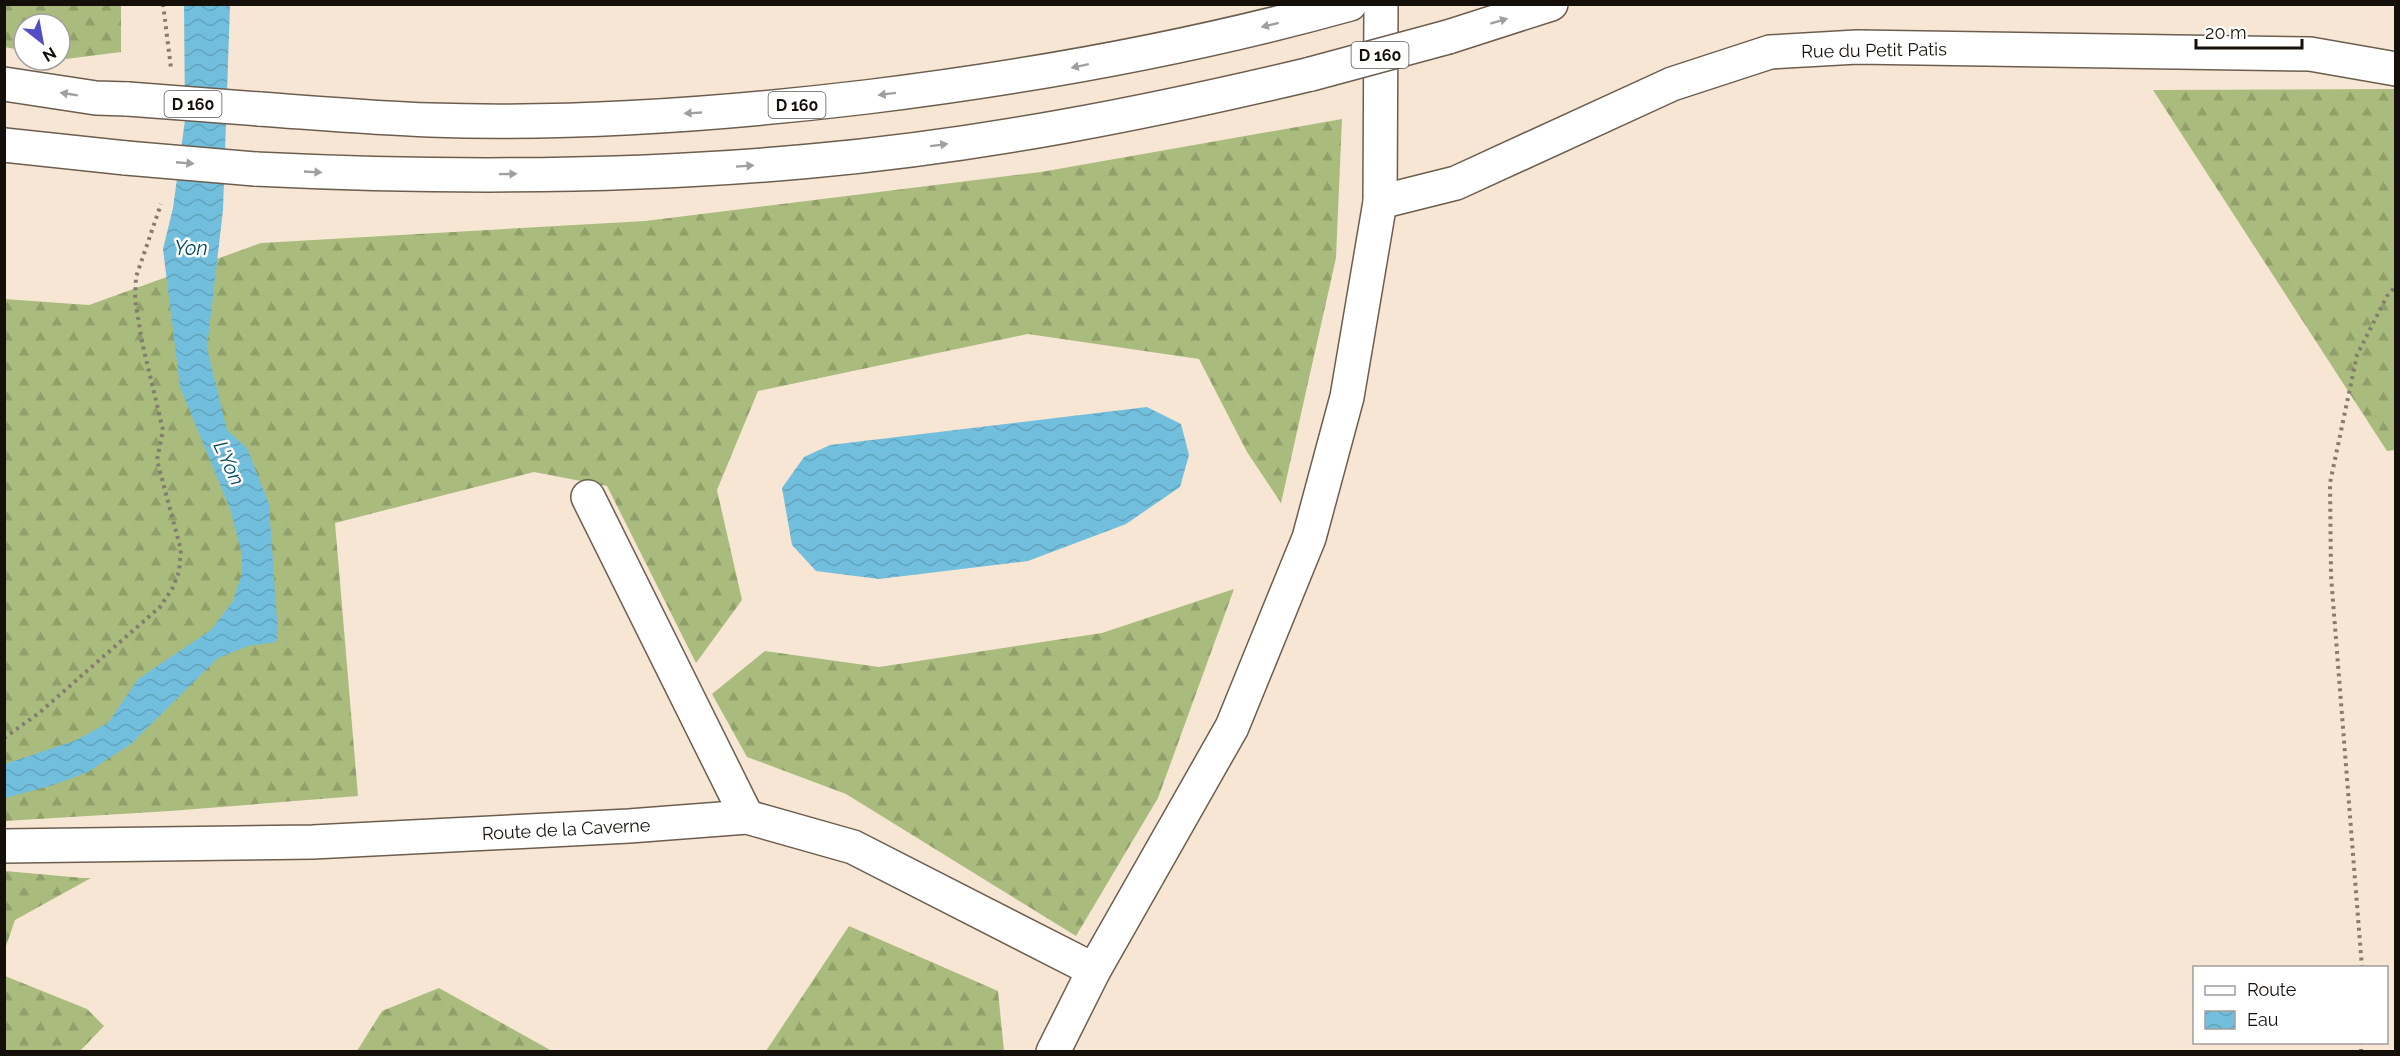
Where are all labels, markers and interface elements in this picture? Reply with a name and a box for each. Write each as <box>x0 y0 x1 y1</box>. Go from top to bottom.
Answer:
north arrow <box>12 12 72 72</box>
scale bar <box>2196 12 2302 50</box>
one-way arrow <box>1490 16 1508 25</box>
one-way arrow <box>1261 20 1280 30</box>
text: 20 m <box>2205 22 2247 43</box>
street label: Rue du Petit Patis <box>1801 38 1947 62</box>
road number: D 160 <box>1352 42 1408 68</box>
text: N <box>39 43 60 66</box>
one-way arrow <box>1070 62 1089 71</box>
one-way arrow <box>877 89 896 99</box>
one-way arrow <box>60 90 79 99</box>
road number: D 160 <box>164 91 222 117</box>
road number: D 160 <box>768 92 826 118</box>
one-way arrow <box>683 109 702 118</box>
one-way arrow <box>930 141 949 150</box>
one-way arrow <box>175 158 194 168</box>
one-way arrow <box>736 161 755 170</box>
one-way arrow <box>304 168 323 177</box>
one-way arrow <box>499 170 518 179</box>
water label: Yon <box>174 236 208 260</box>
water label: L'Yon <box>208 437 250 489</box>
street label: Route de la Caverne <box>481 814 651 844</box>
legend <box>2193 966 2388 1044</box>
text: Route <box>2247 979 2297 1000</box>
text: Eau <box>2247 1009 2278 1030</box>

